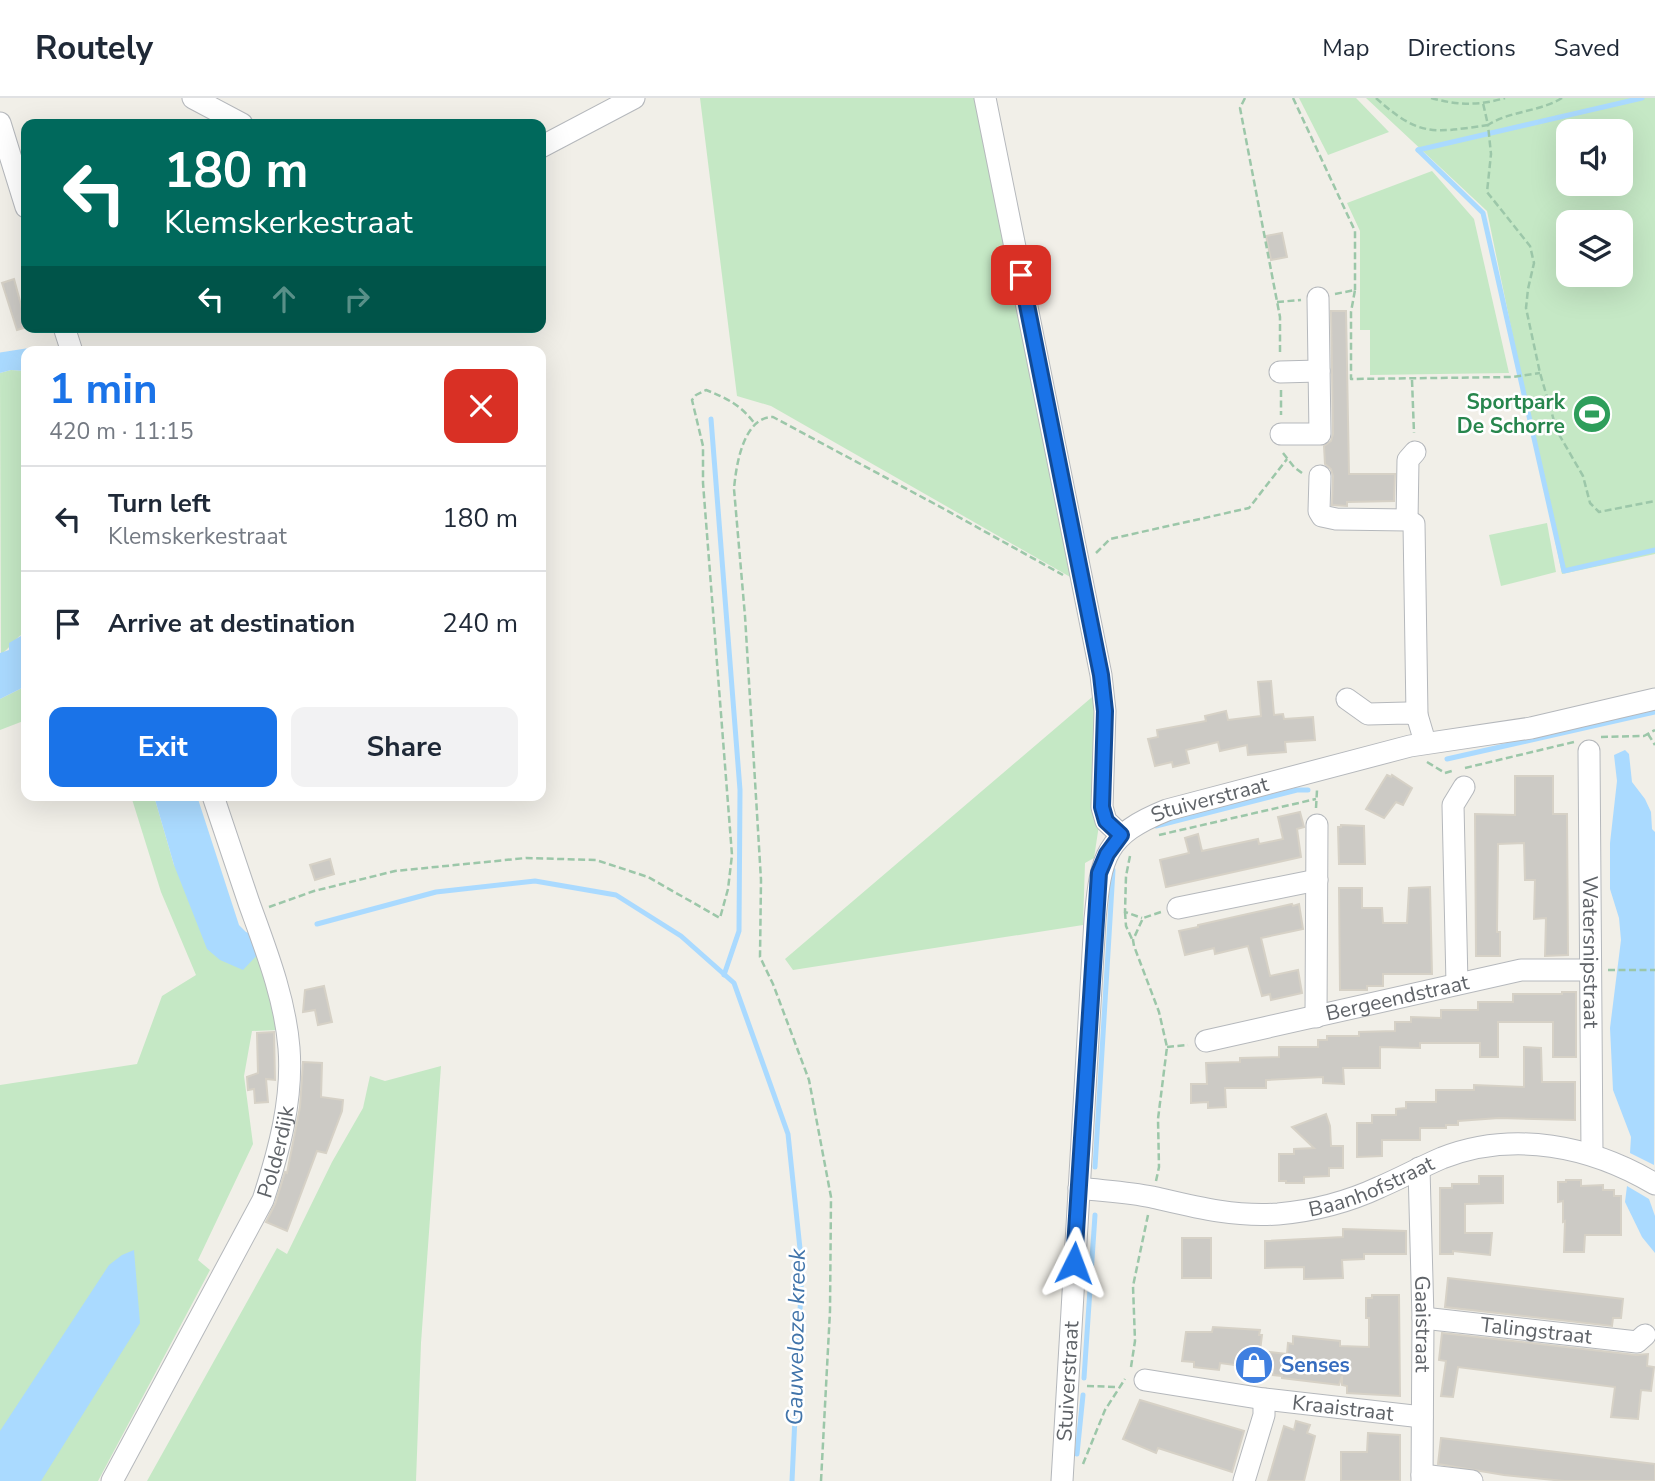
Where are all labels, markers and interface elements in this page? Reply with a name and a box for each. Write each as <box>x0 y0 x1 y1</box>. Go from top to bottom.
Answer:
text: Routely <box>35 26 153 71</box>
text: Map <box>1322 32 1369 64</box>
text: Directions <box>1407 32 1516 64</box>
text: Saved <box>1554 32 1620 64</box>
map controls <box>1556 119 1633 287</box>
button: sound <box>1556 119 1633 196</box>
text: 180 m <box>164 137 308 204</box>
icon: left <box>49 147 140 238</box>
text: Klemskerkestraat <box>164 201 413 244</box>
button: layers <box>1556 210 1633 287</box>
pin <box>991 245 1051 305</box>
icon: arrive <box>1002 256 1040 294</box>
icon: left <box>192 280 230 318</box>
icon: ahead <box>265 280 303 318</box>
icon: right <box>338 280 376 318</box>
text: 1 min <box>49 361 158 418</box>
button: close <box>444 369 518 443</box>
place label: Sportpark De Schorre <box>1457 388 1566 440</box>
sports icon: Sportpark De Schorre <box>1571 393 1613 435</box>
text: 420 m · 11:15 <box>49 416 194 447</box>
text: Turn left <box>108 486 211 521</box>
icon: left <box>49 500 87 538</box>
text: 180 m <box>442 501 518 536</box>
text: Klemskerkestraat <box>108 521 287 552</box>
icon: arrive <box>49 605 87 643</box>
text: Arrive at destination <box>108 606 355 641</box>
text: 240 m <box>442 606 518 641</box>
button: Exit <box>49 707 277 787</box>
button: Share <box>291 707 518 787</box>
street label: Stuiverstraat <box>1146 770 1272 829</box>
street label: Watersnipstraat <box>1576 876 1605 1029</box>
street label: Bergeendstraat <box>1323 968 1472 1028</box>
street label: Polderdijk <box>251 1103 301 1201</box>
street label: Baanhofstraat <box>1306 1149 1439 1223</box>
position arrow <box>1037 1226 1111 1300</box>
water label: Gauweloze kreek <box>779 1248 813 1426</box>
street label: Gaaistraat <box>1408 1275 1437 1373</box>
street label: Talingstraat <box>1479 1311 1594 1351</box>
street label: Stuiverstraat <box>1050 1320 1085 1442</box>
shop icon: Senses <box>1233 1344 1275 1386</box>
place label: Senses <box>1281 1351 1350 1379</box>
street label: Kraaistraat <box>1291 1388 1396 1428</box>

